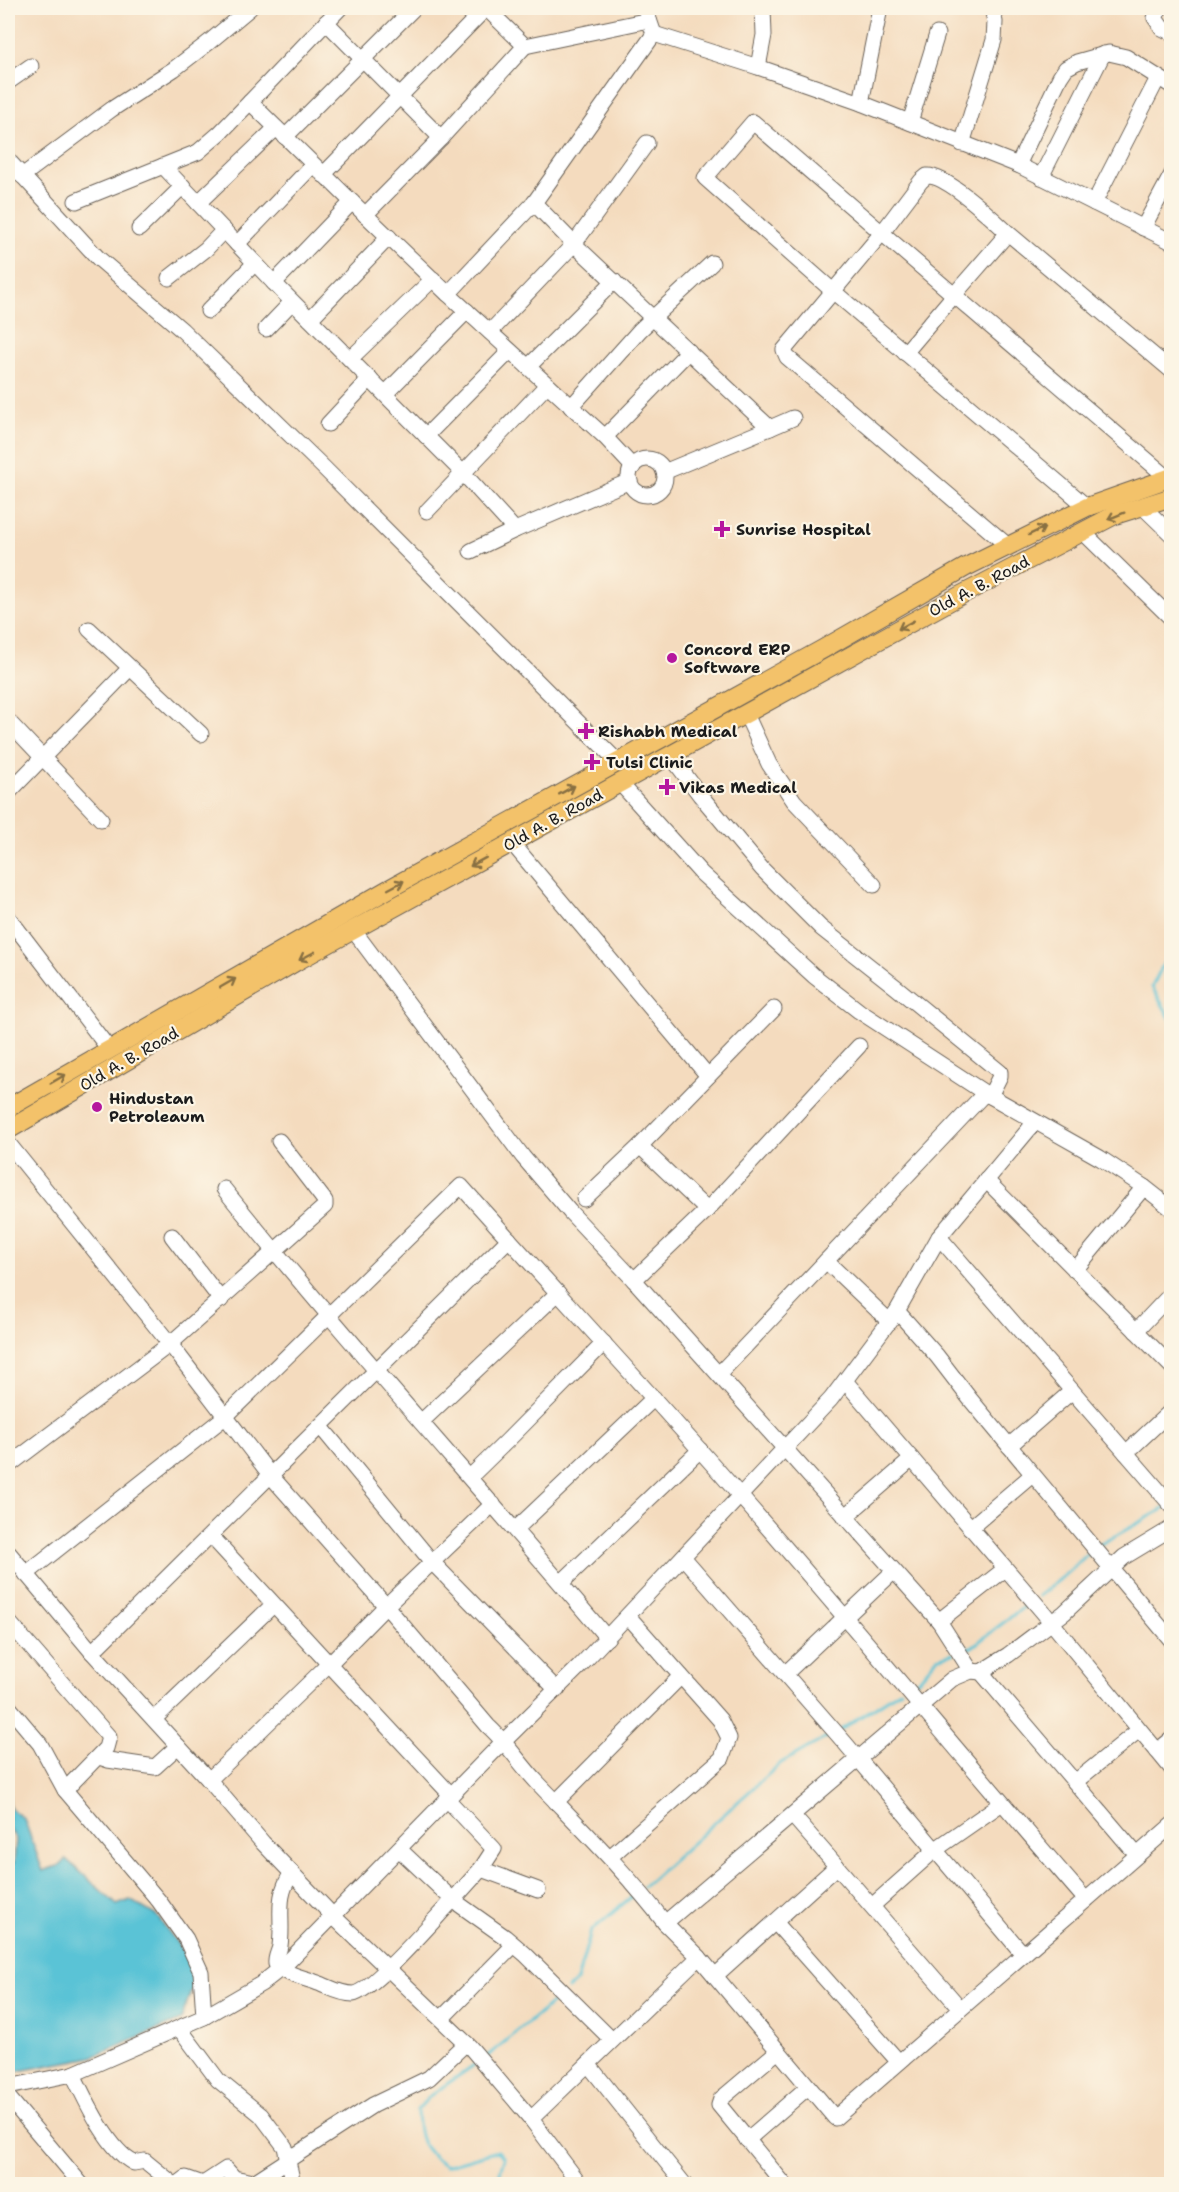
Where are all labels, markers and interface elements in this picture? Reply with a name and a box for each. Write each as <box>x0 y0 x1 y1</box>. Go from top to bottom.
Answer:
one-way arrow <box>1107 511 1126 522</box>
place label: Sunrise Hospital <box>736 519 871 540</box>
marker: Sunrise Hospital <box>713 520 731 538</box>
one-way arrow <box>1027 525 1045 537</box>
street label: Old A. B. Road <box>925 551 1033 621</box>
one-way arrow <box>898 619 915 631</box>
place label: Concord ERP Software <box>684 639 791 678</box>
marker: Concord ERP Software <box>665 651 679 665</box>
place label: Rishabh Medical <box>598 721 738 742</box>
marker: Rishabh Medical <box>579 724 593 738</box>
place label: Tulsi Clinic <box>606 752 693 773</box>
marker: Tulsi Clinic <box>583 753 601 771</box>
place label: Vikas Medical <box>679 777 797 798</box>
marker: Vikas Medical <box>660 780 674 794</box>
street label: Old A. B. Road <box>499 784 607 856</box>
one-way arrow <box>558 784 575 796</box>
one-way arrow <box>470 856 487 868</box>
one-way arrow <box>387 878 405 890</box>
one-way arrow <box>299 951 317 962</box>
one-way arrow <box>219 976 236 988</box>
street label: Old A. B. Road <box>76 1022 182 1096</box>
one-way arrow <box>49 1073 66 1085</box>
place label: Hindustan Petroleaum <box>109 1088 205 1127</box>
marker: Hindustan Petroleaum <box>90 1100 104 1114</box>

